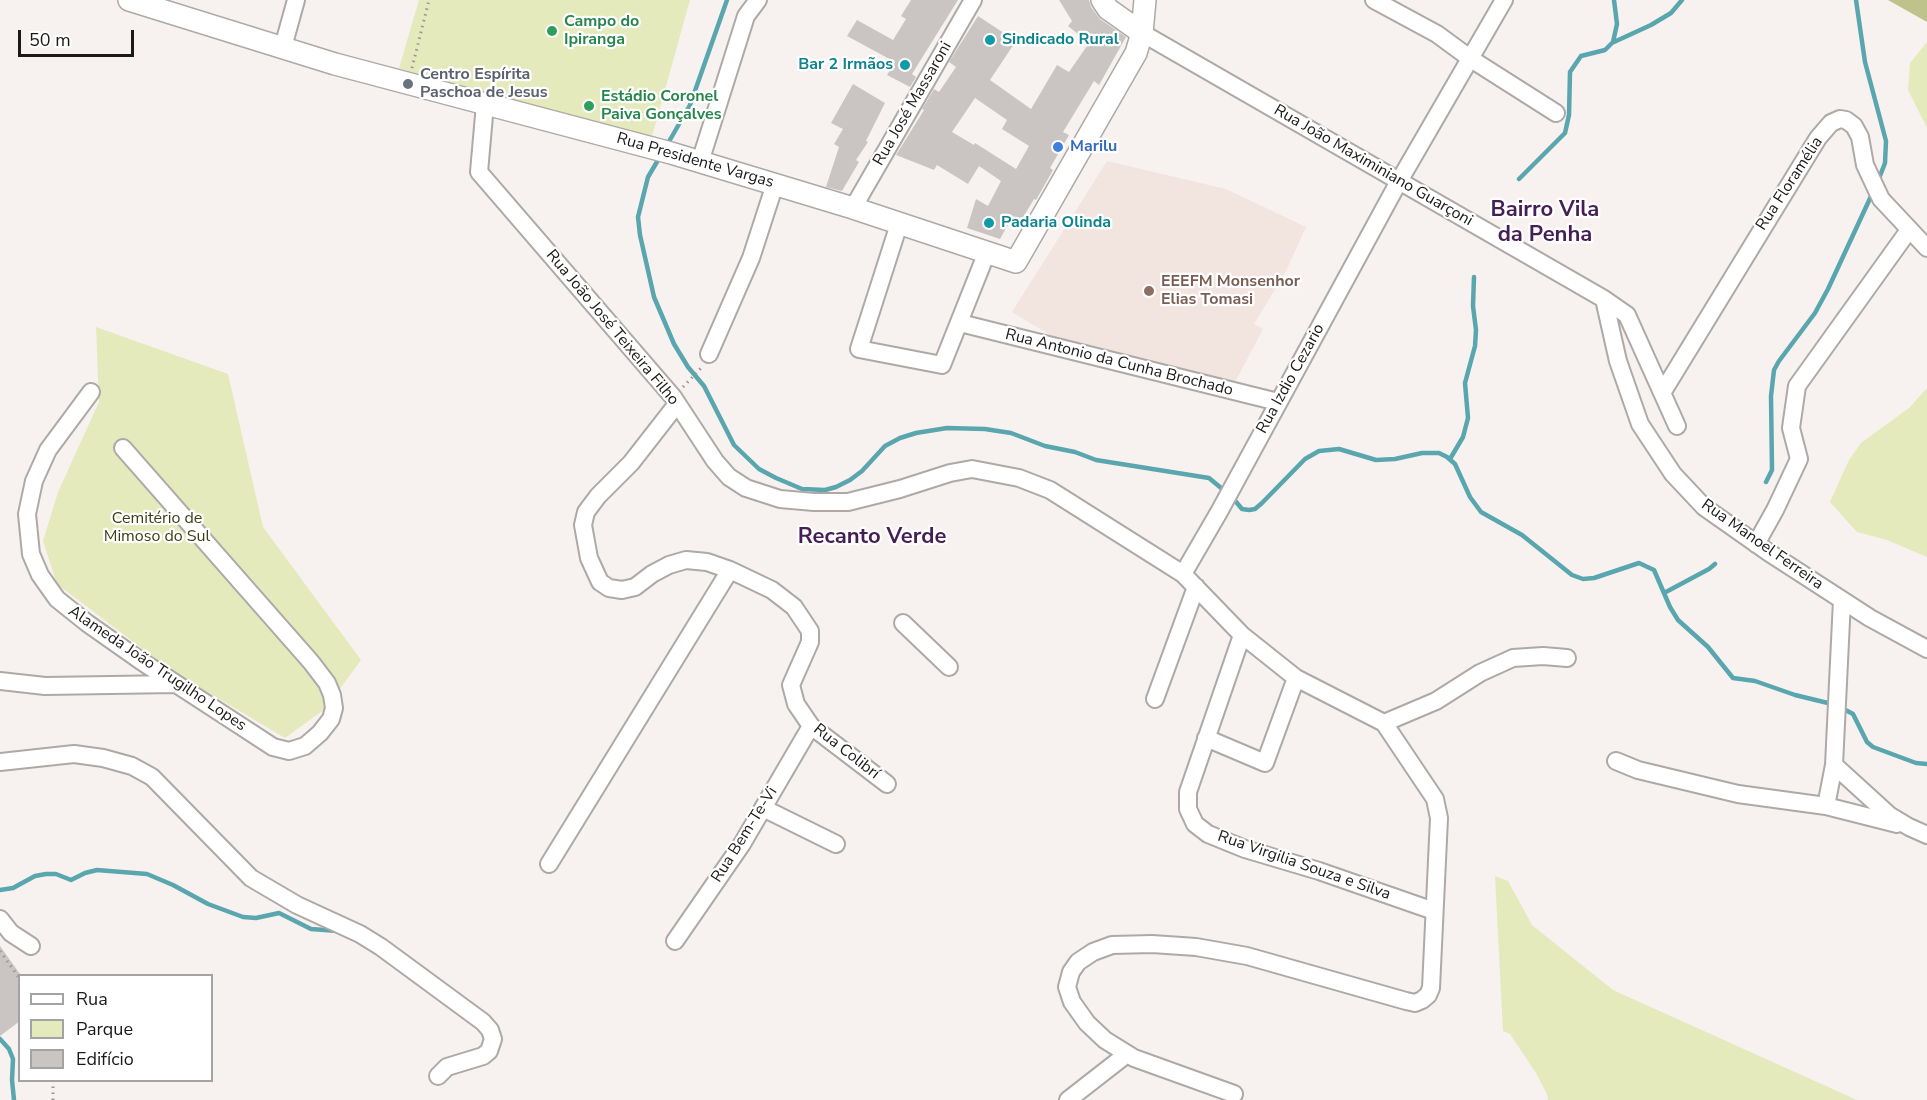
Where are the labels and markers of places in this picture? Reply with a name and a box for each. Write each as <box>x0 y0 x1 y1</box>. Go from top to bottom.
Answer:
place label: Campo do Ipiranga <box>564 12 639 50</box>
marker: Campo do Ipiranga <box>545 24 559 38</box>
place label: Sindicado Rural <box>1002 30 1119 50</box>
marker: Sindicado Rural <box>983 33 997 47</box>
place label: Bar 2 Irmãos <box>798 55 893 75</box>
marker: Bar 2 Irmãos <box>898 58 912 72</box>
place label: Centro Espírita Paschoa de Jesus <box>420 65 548 103</box>
marker: Centro Espírita Paschoa de Jesus <box>401 77 415 91</box>
place label: Estádio Coronel Paiva Gonçalves <box>601 87 721 125</box>
marker: Estádio Coronel Paiva Gonçalves <box>582 99 596 113</box>
place label: Marilu <box>1070 137 1117 157</box>
marker: Marilu <box>1051 140 1065 154</box>
place label: Padaria Olinda <box>1001 213 1111 233</box>
marker: Padaria Olinda <box>982 216 996 230</box>
place label: EEEFM Monsenhor Elias Tomasi <box>1161 272 1300 310</box>
marker: EEEFM Monsenhor Elias Tomasi <box>1142 284 1156 298</box>

